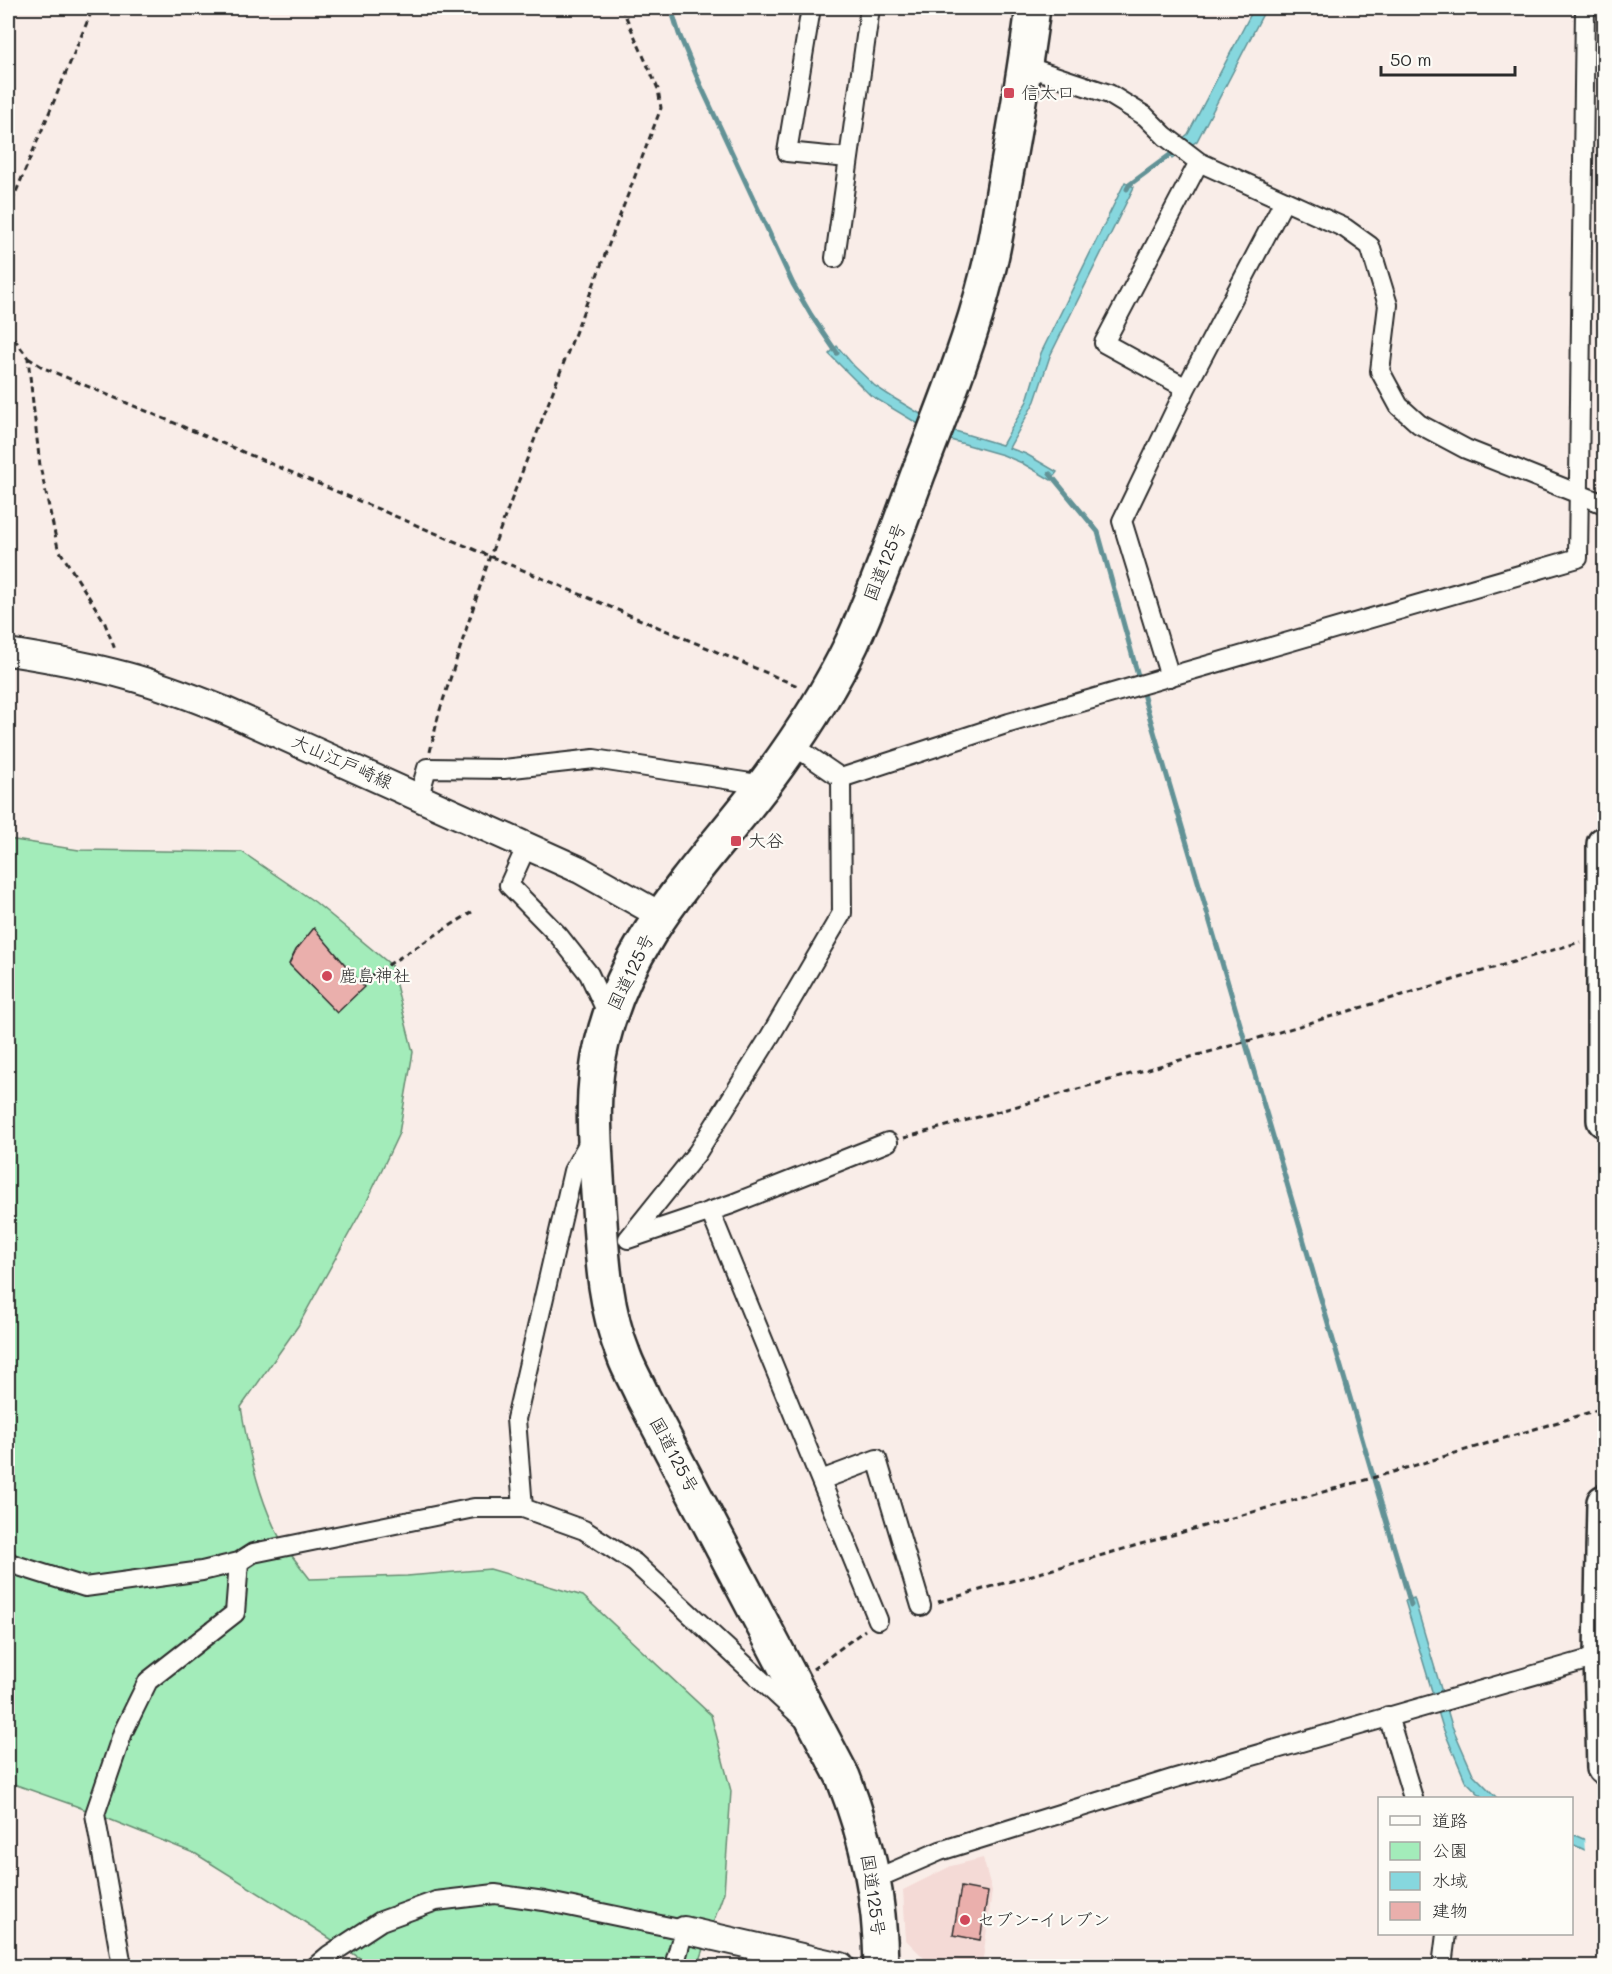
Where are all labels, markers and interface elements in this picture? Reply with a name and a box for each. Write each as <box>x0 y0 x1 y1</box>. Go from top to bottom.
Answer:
scale bar <box>1381 39 1514 77</box>
text: 50 m <box>1390 47 1432 71</box>
place label: 信太口 <box>1021 80 1075 104</box>
marker: 信太口 <box>1002 86 1016 100</box>
street label: 国道125号 <box>857 519 911 604</box>
street label: 大山江戸崎線 <box>288 728 397 794</box>
place label: 大谷 <box>748 828 784 852</box>
marker: 大谷 <box>729 834 743 848</box>
street label: 国道125号 <box>601 929 659 1014</box>
place label: 鹿島神社 <box>339 963 411 987</box>
marker: 鹿島神社 <box>320 969 334 983</box>
street label: 国道125号 <box>645 1412 705 1497</box>
legend <box>1378 1797 1573 1935</box>
text: 道路 <box>1432 1808 1468 1832</box>
text: 公園 <box>1432 1838 1468 1862</box>
street label: 国道125号 <box>856 1852 892 1937</box>
text: 水域 <box>1432 1868 1468 1892</box>
text: 建物 <box>1432 1898 1468 1922</box>
place label: セブン-イレブン <box>977 1907 1111 1931</box>
marker: セブン-イレブン <box>958 1913 972 1927</box>

